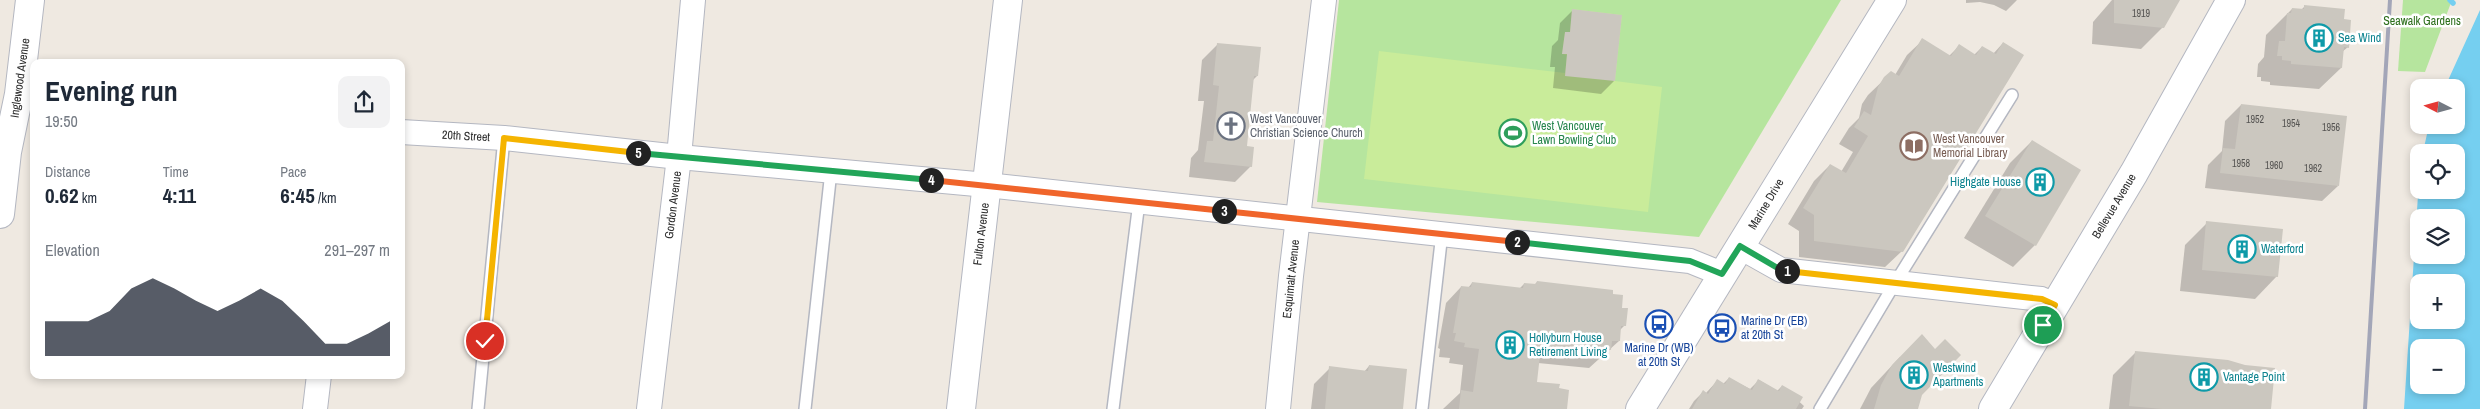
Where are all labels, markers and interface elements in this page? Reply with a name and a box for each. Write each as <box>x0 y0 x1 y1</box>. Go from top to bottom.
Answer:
house number: 1919 <box>2132 7 2151 20</box>
park label: Seawalk Gardens <box>2383 13 2461 29</box>
building icon: Sea Wind <box>2304 23 2334 53</box>
place label: Sea Wind <box>2338 30 2381 46</box>
street label: Inglewood Avenue <box>6 37 34 119</box>
text: Evening run <box>45 72 178 110</box>
button: share <box>338 76 390 128</box>
north arrow <box>2410 79 2465 134</box>
map controls <box>2410 79 2465 394</box>
text: 19:50 <box>45 110 78 132</box>
church icon: West Vancouver Christian Science Church <box>1216 111 1246 141</box>
place label: West Vancouver Christian Science Church <box>1250 111 1363 141</box>
house number: 1952 <box>2246 113 2265 126</box>
house number: 1954 <box>2282 117 2301 130</box>
sports icon: West Vancouver Lawn Bowling Club <box>1498 118 1528 148</box>
place label: West Vancouver Lawn Bowling Club <box>1532 118 1616 148</box>
house number: 1956 <box>2322 121 2341 134</box>
street label: 20th Street <box>442 127 491 145</box>
library icon: West Vancouver Memorial Library <box>1899 131 1929 161</box>
place label: West Vancouver Memorial Library <box>1933 131 2007 161</box>
pin: 5 <box>626 140 650 166</box>
text: 5 <box>635 144 642 162</box>
button: locate <box>2410 144 2465 199</box>
house number: 1958 <box>2232 157 2251 170</box>
house number: 1960 <box>2265 159 2284 172</box>
house number: 1962 <box>2304 162 2323 175</box>
text: Distance <box>45 163 90 181</box>
text: Time <box>163 163 189 181</box>
text: Pace <box>280 163 307 181</box>
building icon: Highgate House <box>2025 167 2055 197</box>
pin: 4 <box>918 168 944 192</box>
street label: Gordon Avenue <box>661 170 685 240</box>
text: 4 <box>928 171 935 189</box>
street label: Bellevue Avenue <box>2088 171 2140 241</box>
place label: Highgate House <box>1950 174 2021 190</box>
street label: Marine Drive <box>1744 176 1788 232</box>
text: 0.62 <box>45 181 79 210</box>
text: 4:11 <box>163 181 196 210</box>
text: 6:45 <box>280 181 315 210</box>
text: km <box>79 189 97 207</box>
text: /km <box>315 189 336 207</box>
pin: 3 <box>1212 198 1236 224</box>
street label: Fulton Avenue <box>969 202 993 266</box>
text: 3 <box>1221 202 1228 220</box>
button: layers <box>2410 209 2465 264</box>
pin: 2 <box>1504 230 1530 254</box>
text: 2 <box>1514 233 1521 251</box>
building icon: Waterford <box>2227 234 2257 264</box>
text: Elevation <box>45 239 100 261</box>
text: 291–297 m <box>324 239 390 261</box>
street label: Esquimalt Avenue <box>1279 239 1303 319</box>
place label: Waterford <box>2261 241 2304 257</box>
pin: 1 <box>1774 258 1800 284</box>
text: 1 <box>1784 262 1791 280</box>
button: + <box>2410 274 2465 329</box>
pin <box>2022 304 2064 346</box>
bus stop icon: Marine Dr (WB) at 20th St <box>1644 309 1674 339</box>
icon: arrive <box>2029 311 2057 339</box>
bus stop icon: Marine Dr (EB) at 20th St <box>1707 313 1737 343</box>
place label: Marine Dr (EB) at 20th St <box>1741 313 1807 343</box>
pin <box>464 320 506 362</box>
icon: check <box>471 327 499 355</box>
building icon: Hollyburn House Retirement Living <box>1495 330 1525 360</box>
place label: Hollyburn House Retirement Living <box>1529 330 1608 360</box>
button: − <box>2410 339 2465 394</box>
place label: Marine Dr (WB) at 20th St <box>1625 340 1693 370</box>
building icon: Westwind Apartments <box>1899 360 1929 390</box>
place label: Westwind Apartments <box>1932 360 1983 390</box>
building icon: Vantage Point <box>2189 362 2219 392</box>
place label: Vantage Point <box>2223 369 2285 385</box>

